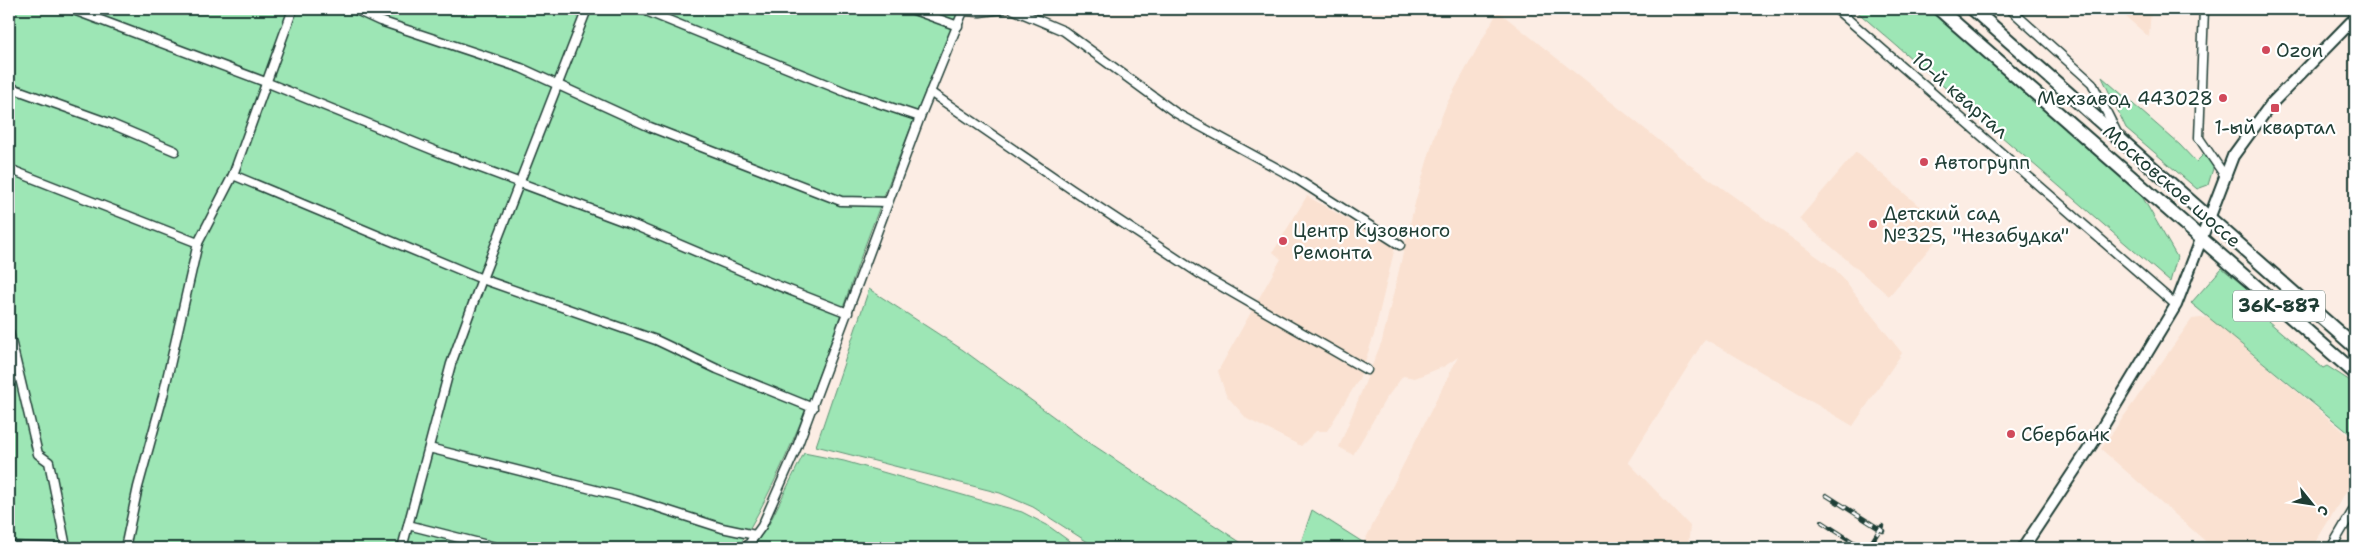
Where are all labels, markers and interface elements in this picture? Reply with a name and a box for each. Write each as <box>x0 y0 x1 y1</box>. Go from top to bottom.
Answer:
place label: Ozon <box>2276 38 2323 63</box>
marker: Ozon <box>2260 44 2272 56</box>
street label: 10-й квартал <box>1906 46 2014 144</box>
place label: Мехзавод 443028 <box>2037 86 2213 111</box>
marker: Мехзавод 443028 <box>2217 92 2229 104</box>
marker: 1-ый квартал <box>2269 102 2281 114</box>
place label: 1-ый квартал <box>2214 115 2336 140</box>
street label: Московское шоссе <box>2098 119 2246 253</box>
place label: Автогрупп <box>1934 150 2030 175</box>
marker: Автогрупп <box>1918 156 1930 168</box>
place label: Детский сад №325, "Незабудка" <box>1883 201 2069 248</box>
place label: Центр Кузовного Ремонта <box>1293 218 1450 265</box>
marker: Детский сад №325, "Незабудка" <box>1867 218 1879 230</box>
marker: Центр Кузовного Ремонта <box>1277 235 1289 247</box>
road number: 36К-887 <box>2233 290 2325 322</box>
place label: Сбербанк <box>2021 422 2110 447</box>
marker: Сбербанк <box>2005 428 2017 440</box>
north arrow <box>2286 480 2336 530</box>
text: С <box>2313 502 2333 519</box>

